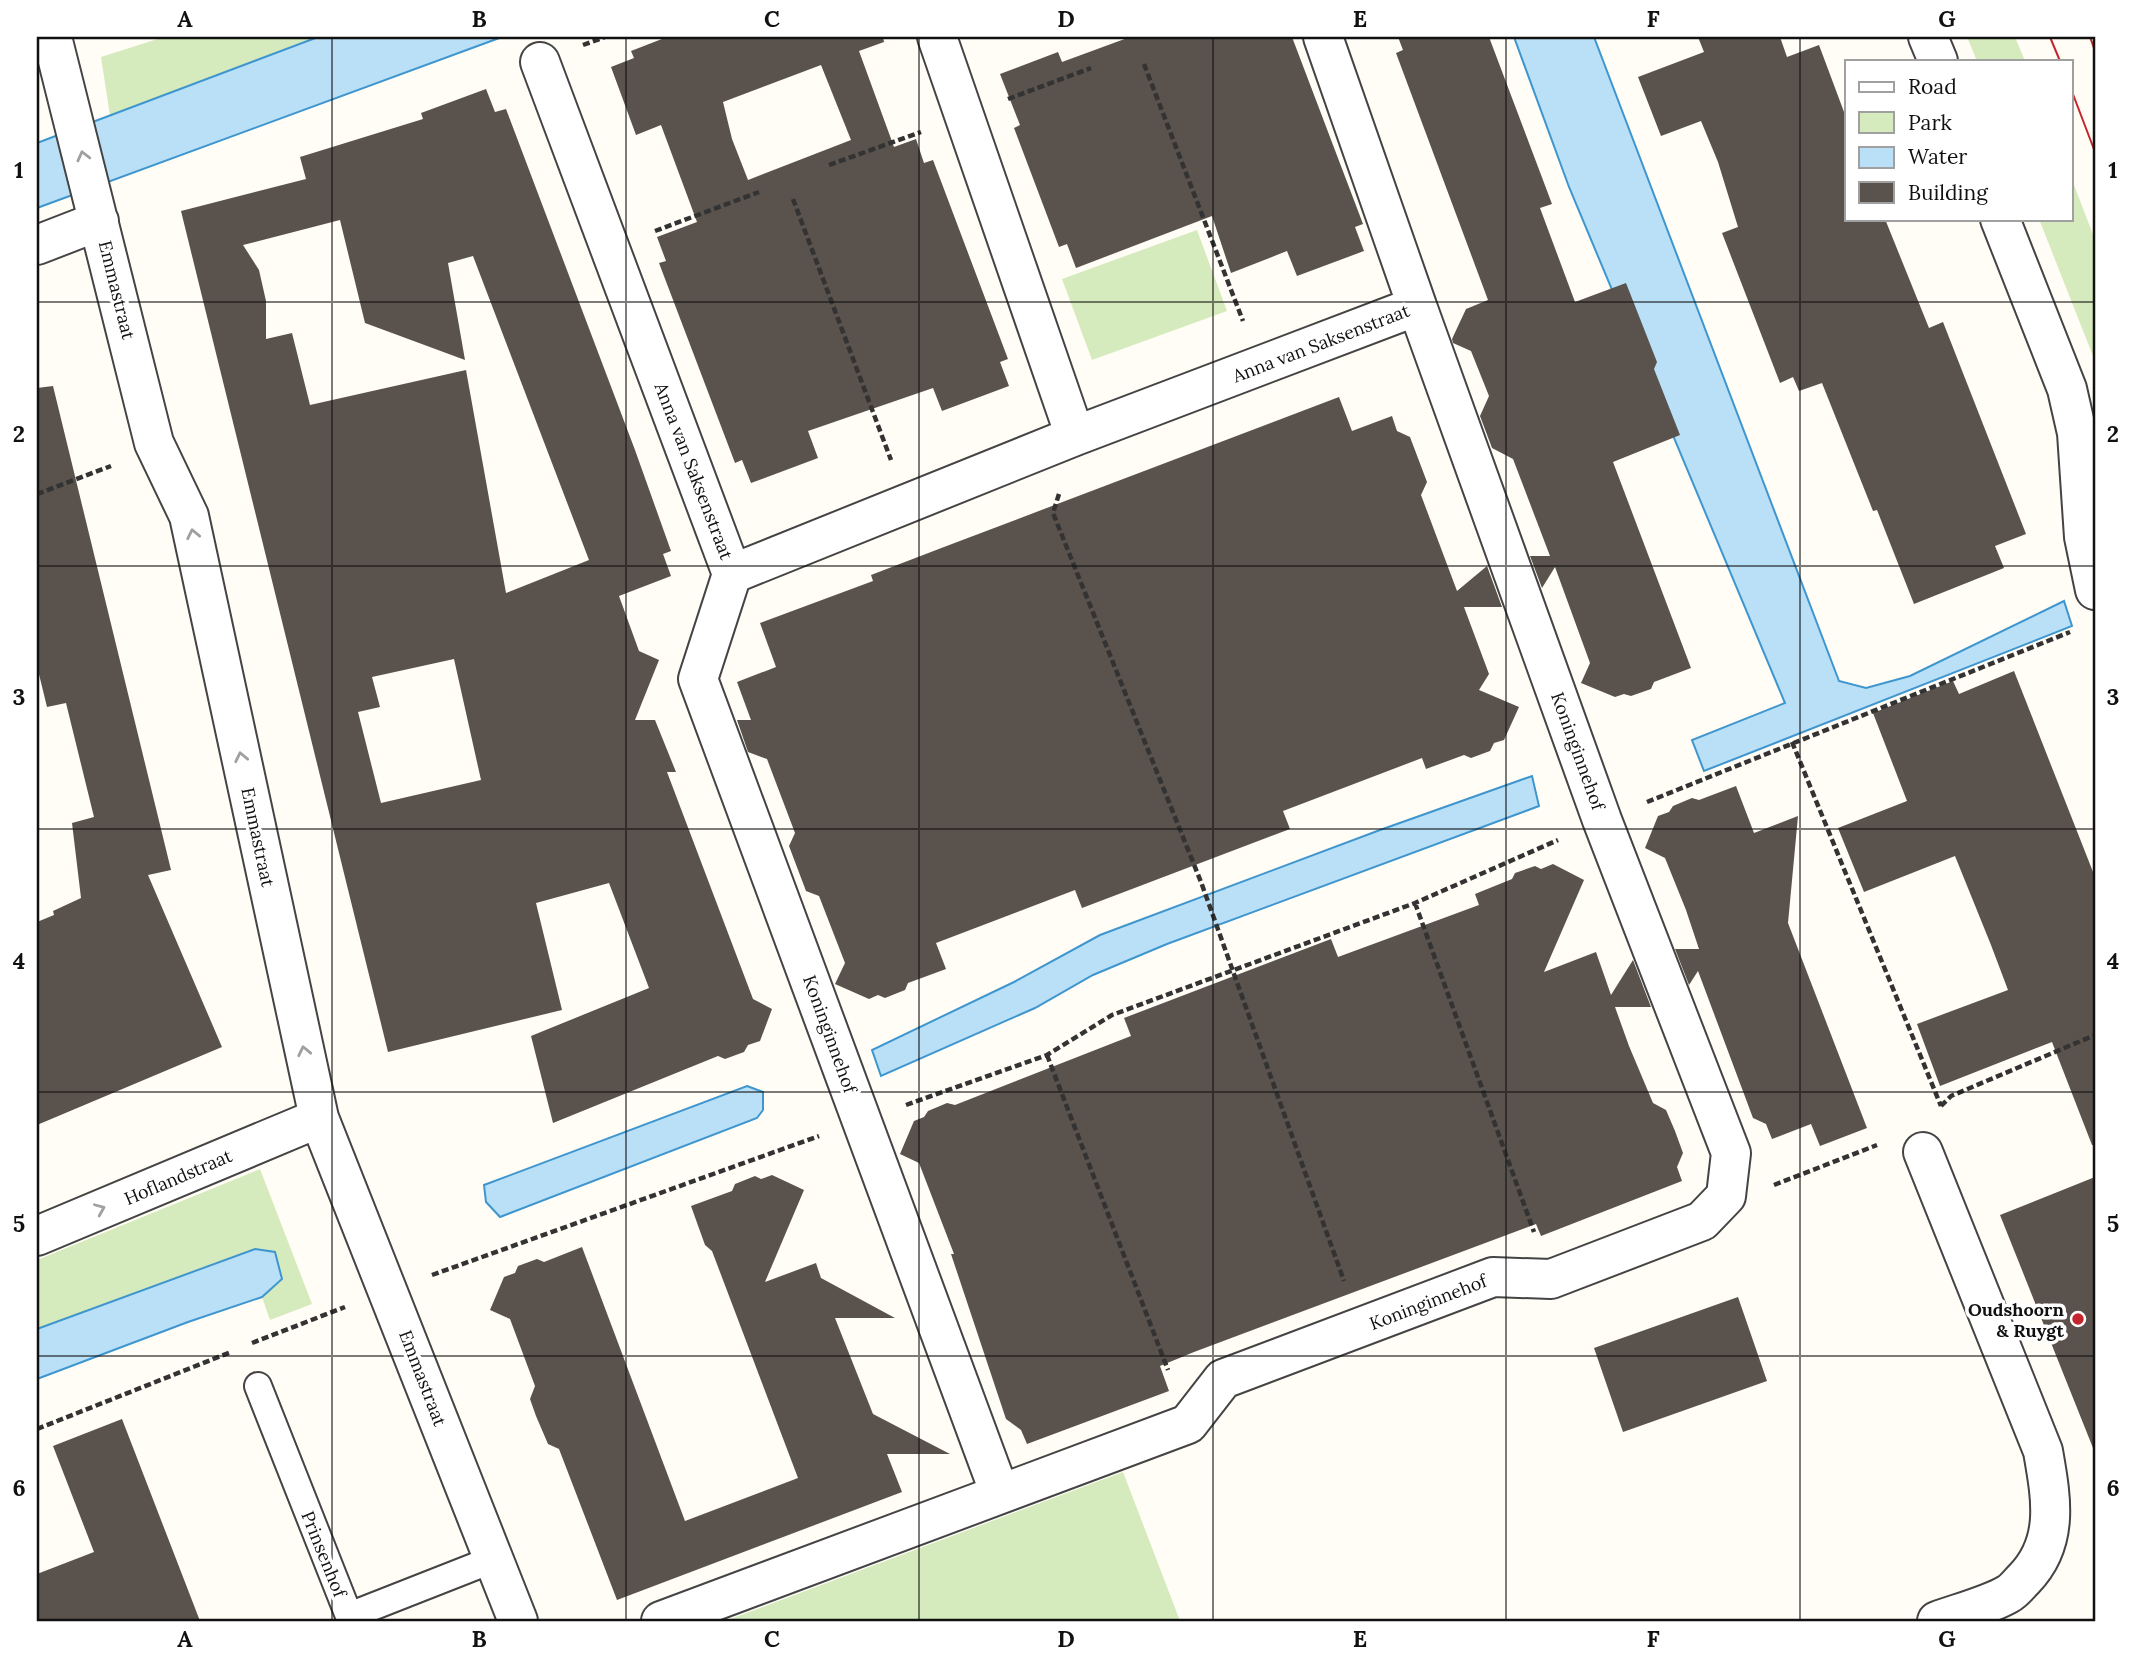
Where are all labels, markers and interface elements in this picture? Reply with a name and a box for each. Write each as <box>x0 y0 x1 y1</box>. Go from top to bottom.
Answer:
text: A <box>177 4 193 33</box>
text: B <box>471 4 487 33</box>
text: C <box>764 4 780 33</box>
text: D <box>1057 4 1075 33</box>
text: E <box>1353 4 1367 33</box>
text: F <box>1646 4 1660 33</box>
text: G <box>1938 4 1956 33</box>
legend <box>1845 60 2072 220</box>
text: Road <box>1908 73 1957 100</box>
text: Park <box>1908 109 1952 136</box>
text: Water <box>1908 143 1967 170</box>
one-way arrow <box>77 150 91 162</box>
text: 1 <box>14 155 24 184</box>
text: 1 <box>2108 155 2118 184</box>
text: Building <box>1908 179 1988 206</box>
street label: Emmastraat <box>94 238 140 342</box>
street label: Anna van Saksenstraat <box>1228 299 1413 388</box>
street label: Anna van Saksenstraat <box>649 378 738 563</box>
text: 2 <box>13 419 25 448</box>
text: 2 <box>2107 419 2119 448</box>
one-way arrow <box>187 528 202 540</box>
text: 3 <box>13 682 25 711</box>
text: 3 <box>2107 682 2119 711</box>
street label: Koninginnehof <box>1546 689 1611 815</box>
one-way arrow <box>235 751 250 763</box>
street label: Emmastraat <box>236 785 280 889</box>
text: 4 <box>13 946 25 975</box>
text: 4 <box>2107 946 2119 975</box>
street label: Koninginnehof <box>798 972 863 1098</box>
one-way arrow <box>298 1045 313 1057</box>
street label: Hoflandstraat <box>121 1144 235 1210</box>
one-way arrow <box>93 1204 105 1218</box>
text: 5 <box>13 1209 25 1238</box>
text: 5 <box>2107 1209 2119 1238</box>
street label: Koninginnehof <box>1366 1268 1492 1335</box>
place label: Oudshoorn & Ruygt <box>1968 1298 2065 1342</box>
marker: Oudshoorn & Ruygt <box>2070 1311 2086 1327</box>
street label: Emmastraat <box>394 1327 452 1429</box>
text: 6 <box>12 1473 26 1502</box>
text: 6 <box>2106 1473 2120 1502</box>
street label: Prinsenhof <box>296 1507 352 1602</box>
text: A <box>177 1624 193 1653</box>
text: B <box>471 1624 487 1653</box>
text: C <box>764 1624 780 1653</box>
text: D <box>1057 1624 1075 1653</box>
text: E <box>1353 1624 1367 1653</box>
text: F <box>1646 1624 1660 1653</box>
text: G <box>1938 1624 1956 1653</box>

